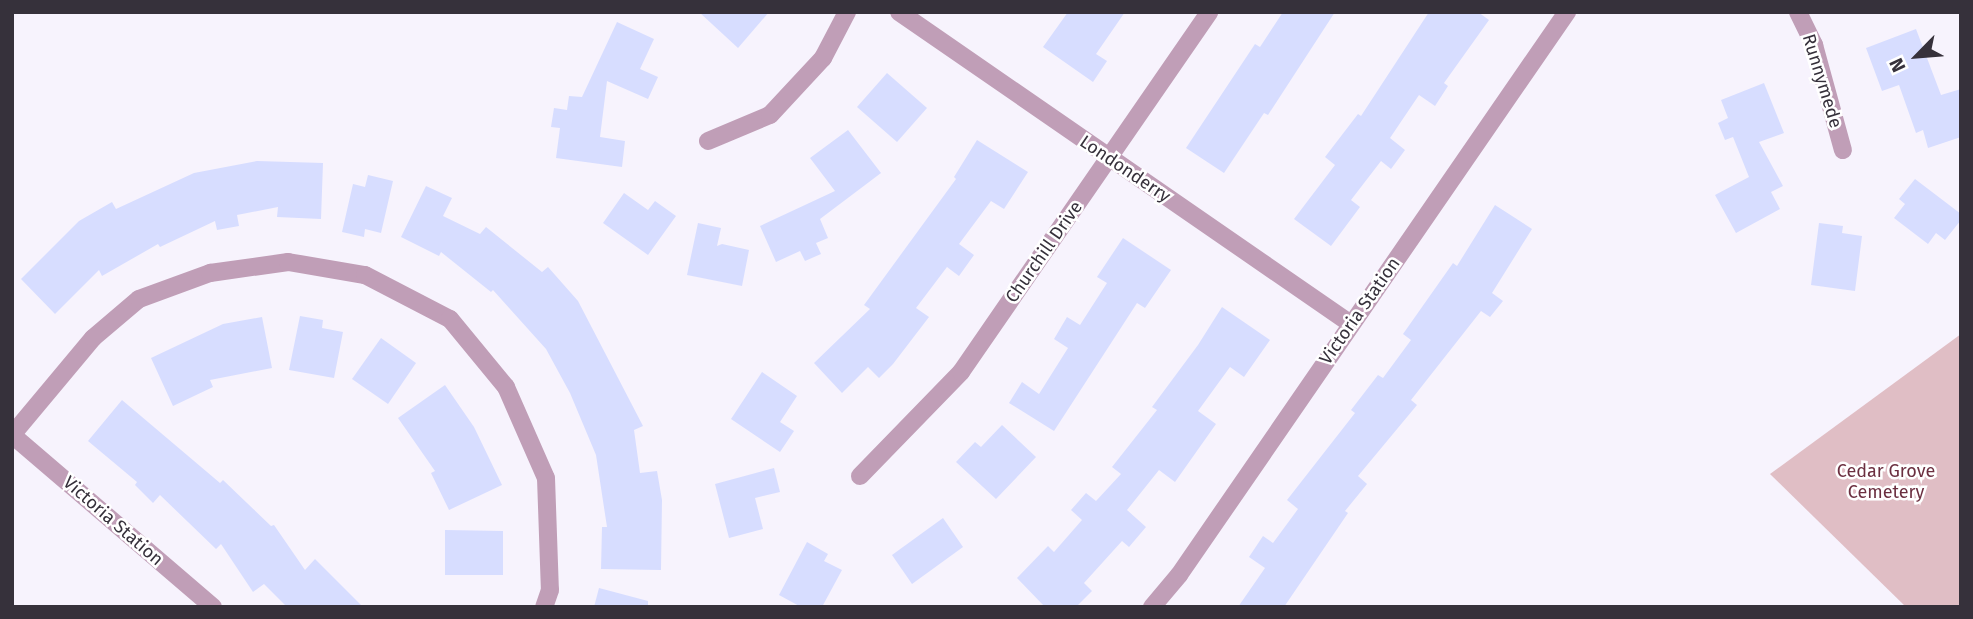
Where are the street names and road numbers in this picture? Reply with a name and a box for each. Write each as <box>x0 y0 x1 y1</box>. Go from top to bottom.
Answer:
street label: Runnymede <box>1797 31 1847 131</box>
street label: Londonderry <box>1076 131 1174 207</box>
street label: Churchill Drive <box>1001 197 1087 307</box>
street label: Victoria Station <box>1315 253 1405 369</box>
street label: Victoria Station <box>59 472 167 570</box>

